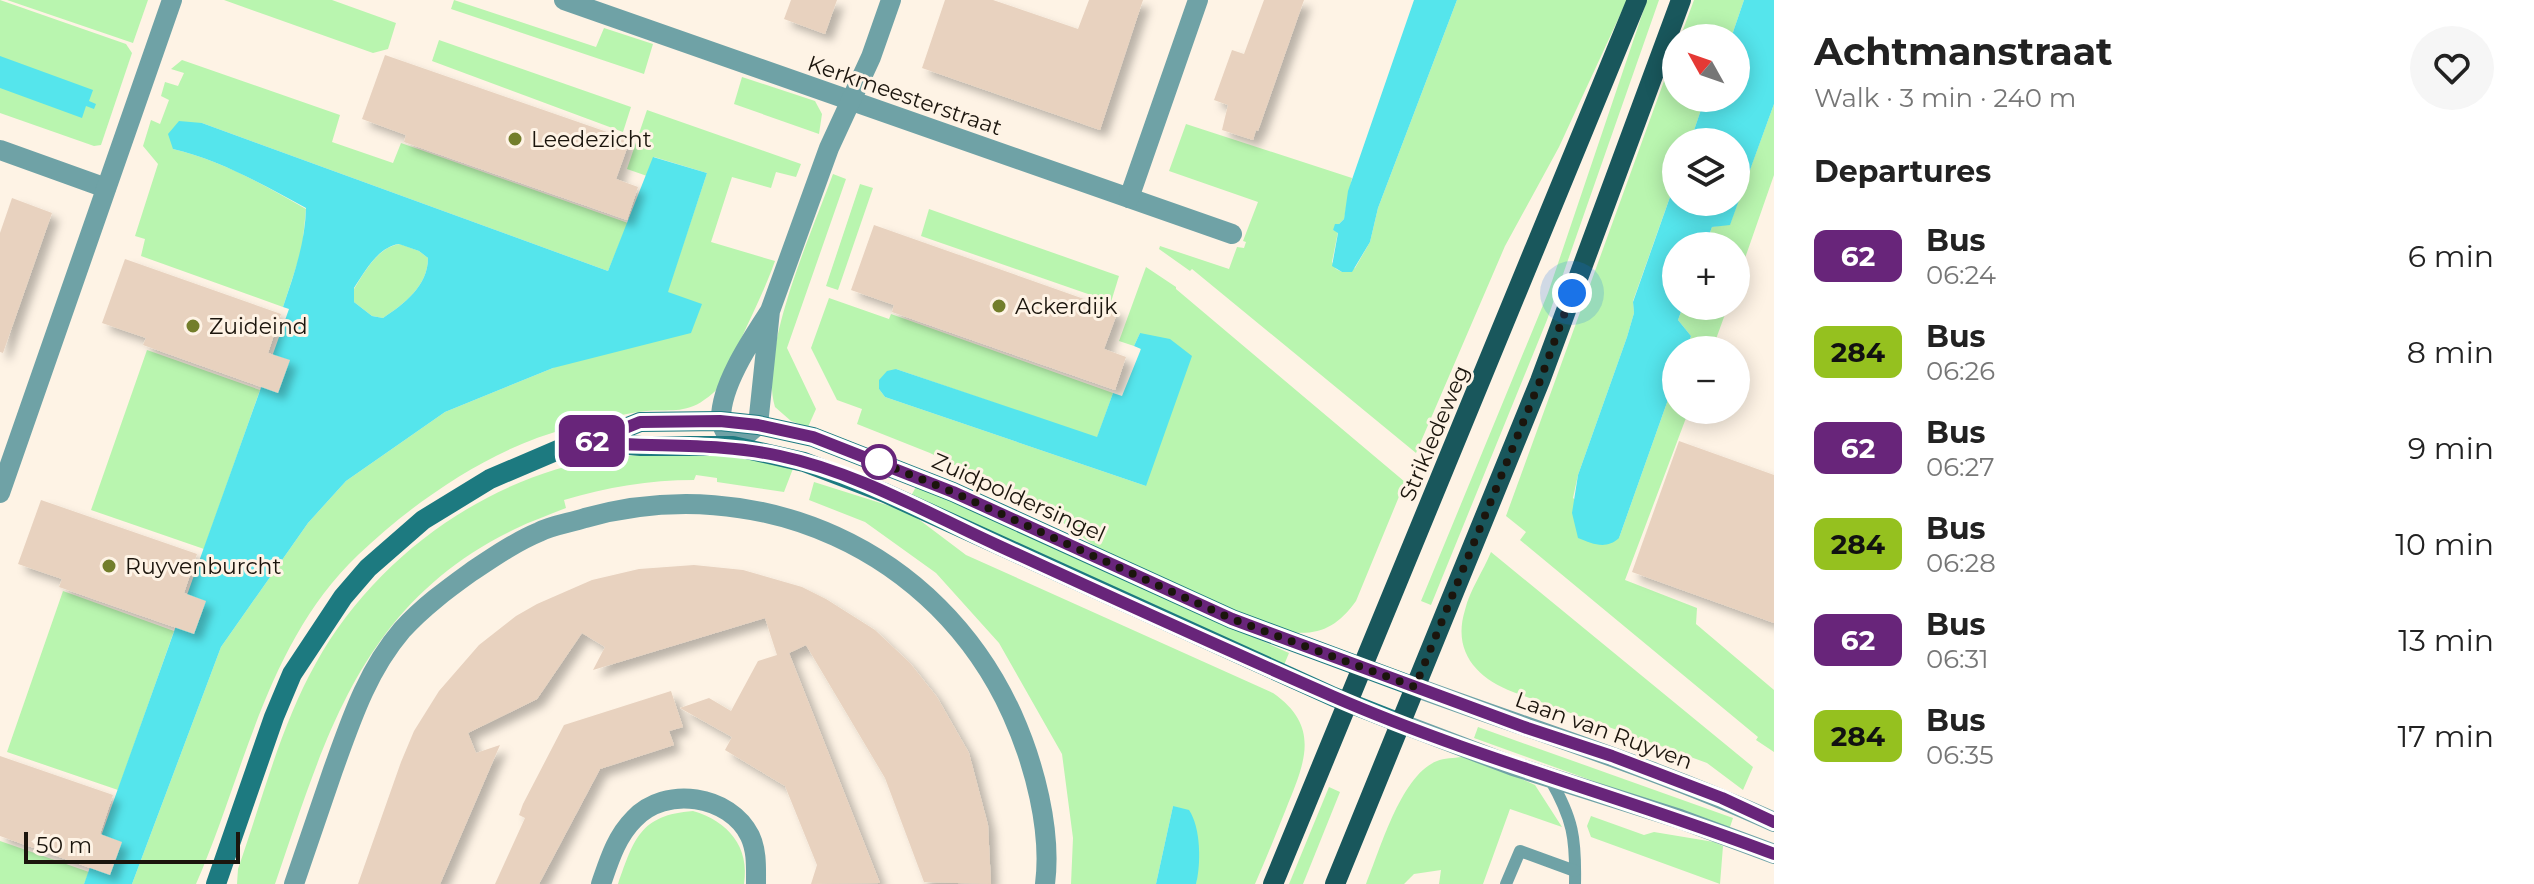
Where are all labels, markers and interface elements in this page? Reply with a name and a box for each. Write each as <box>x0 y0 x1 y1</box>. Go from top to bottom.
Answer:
north arrow <box>1662 24 1750 112</box>
map controls <box>1662 24 1750 424</box>
button: heart <box>2410 26 2494 110</box>
text: Achtmanstraat <box>1814 28 2113 75</box>
street label: Kerkmeesterstraat <box>804 50 1006 141</box>
text: Walk · 3 min · 240 m <box>1814 82 2076 114</box>
place label: Leedezicht <box>531 126 652 153</box>
button: layers <box>1662 128 1750 216</box>
marker: Leedezicht <box>506 130 524 148</box>
text: Departures <box>1814 153 1991 190</box>
text: Bus <box>1926 222 1986 259</box>
button: + <box>1662 232 1750 320</box>
text: 6 min <box>2408 238 2494 275</box>
text: 62 <box>1841 239 1875 273</box>
text: 06:24 <box>1926 259 1996 291</box>
your location <box>1552 273 1592 313</box>
place label: Ackerdijk <box>1015 293 1118 320</box>
marker: Ackerdijk <box>990 297 1008 315</box>
place label: Zuideind <box>209 313 308 340</box>
marker: Zuideind <box>184 317 202 335</box>
text: Bus <box>1926 318 1986 355</box>
text: 8 min <box>2407 334 2494 371</box>
text: 284 <box>1831 335 1885 369</box>
button: − <box>1662 336 1750 424</box>
text: 06:26 <box>1926 355 1995 387</box>
street label: Strikledeweg <box>1394 361 1475 505</box>
text: Bus <box>1926 414 1986 451</box>
line badge: 62 <box>556 415 628 467</box>
text: 62 <box>575 424 609 458</box>
text: 9 min <box>2408 430 2494 467</box>
text: 62 <box>1841 431 1875 465</box>
unlabelled marker <box>862 445 896 479</box>
street label: Zuidpoldersingel <box>928 447 1110 548</box>
text: 06:27 <box>1926 451 1995 483</box>
text: Bus <box>1926 510 1986 547</box>
text: 10 min <box>2395 526 2494 563</box>
text: 284 <box>1831 527 1885 561</box>
text: 06:28 <box>1926 547 1996 579</box>
place label: Ruyvenburcht <box>125 553 281 580</box>
marker: Ruyvenburcht <box>100 557 118 575</box>
text: Bus <box>1926 606 1986 643</box>
text: 13 min <box>2398 622 2494 659</box>
text: 62 <box>1841 623 1875 657</box>
text: 06:31 <box>1926 643 1989 675</box>
street label: Laan van Ruyven <box>1511 686 1696 775</box>
text: Bus <box>1926 702 1986 739</box>
text: 17 min <box>2397 718 2494 755</box>
text: 284 <box>1831 719 1885 753</box>
text: 06:35 <box>1926 739 1994 771</box>
scale bar <box>24 828 240 864</box>
text: 50 m <box>36 832 92 859</box>

